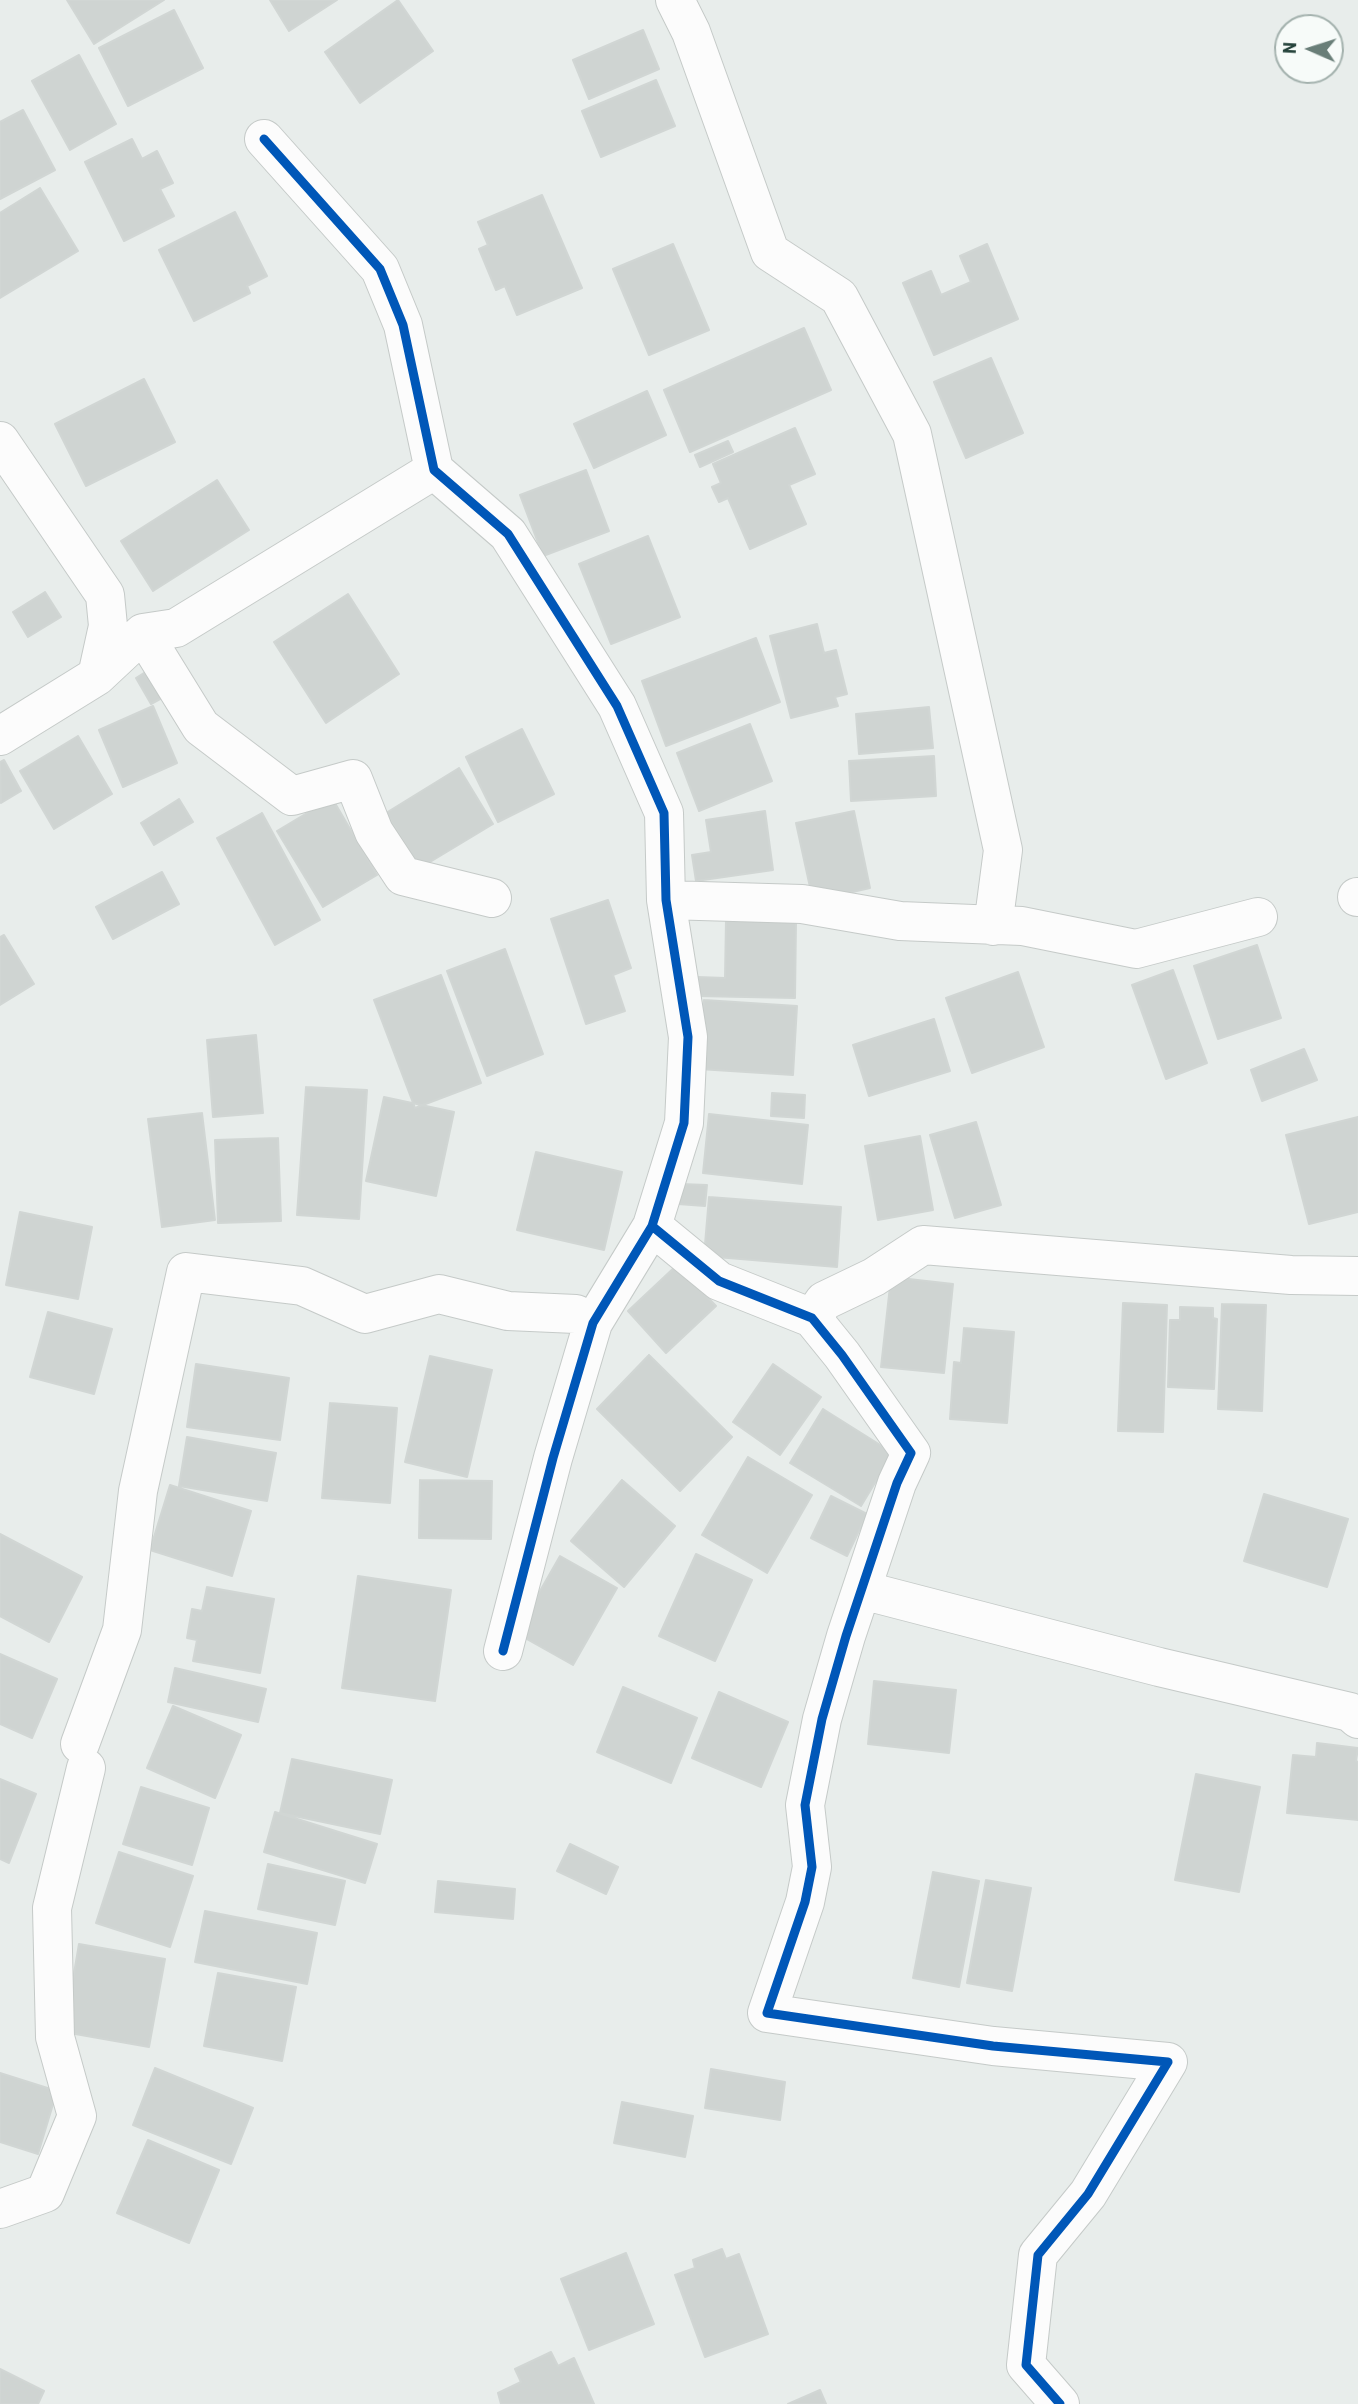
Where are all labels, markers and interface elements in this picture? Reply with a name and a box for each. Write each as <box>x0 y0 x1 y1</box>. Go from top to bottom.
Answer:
north arrow <box>1274 14 1344 84</box>
text: N <box>1278 42 1301 54</box>

